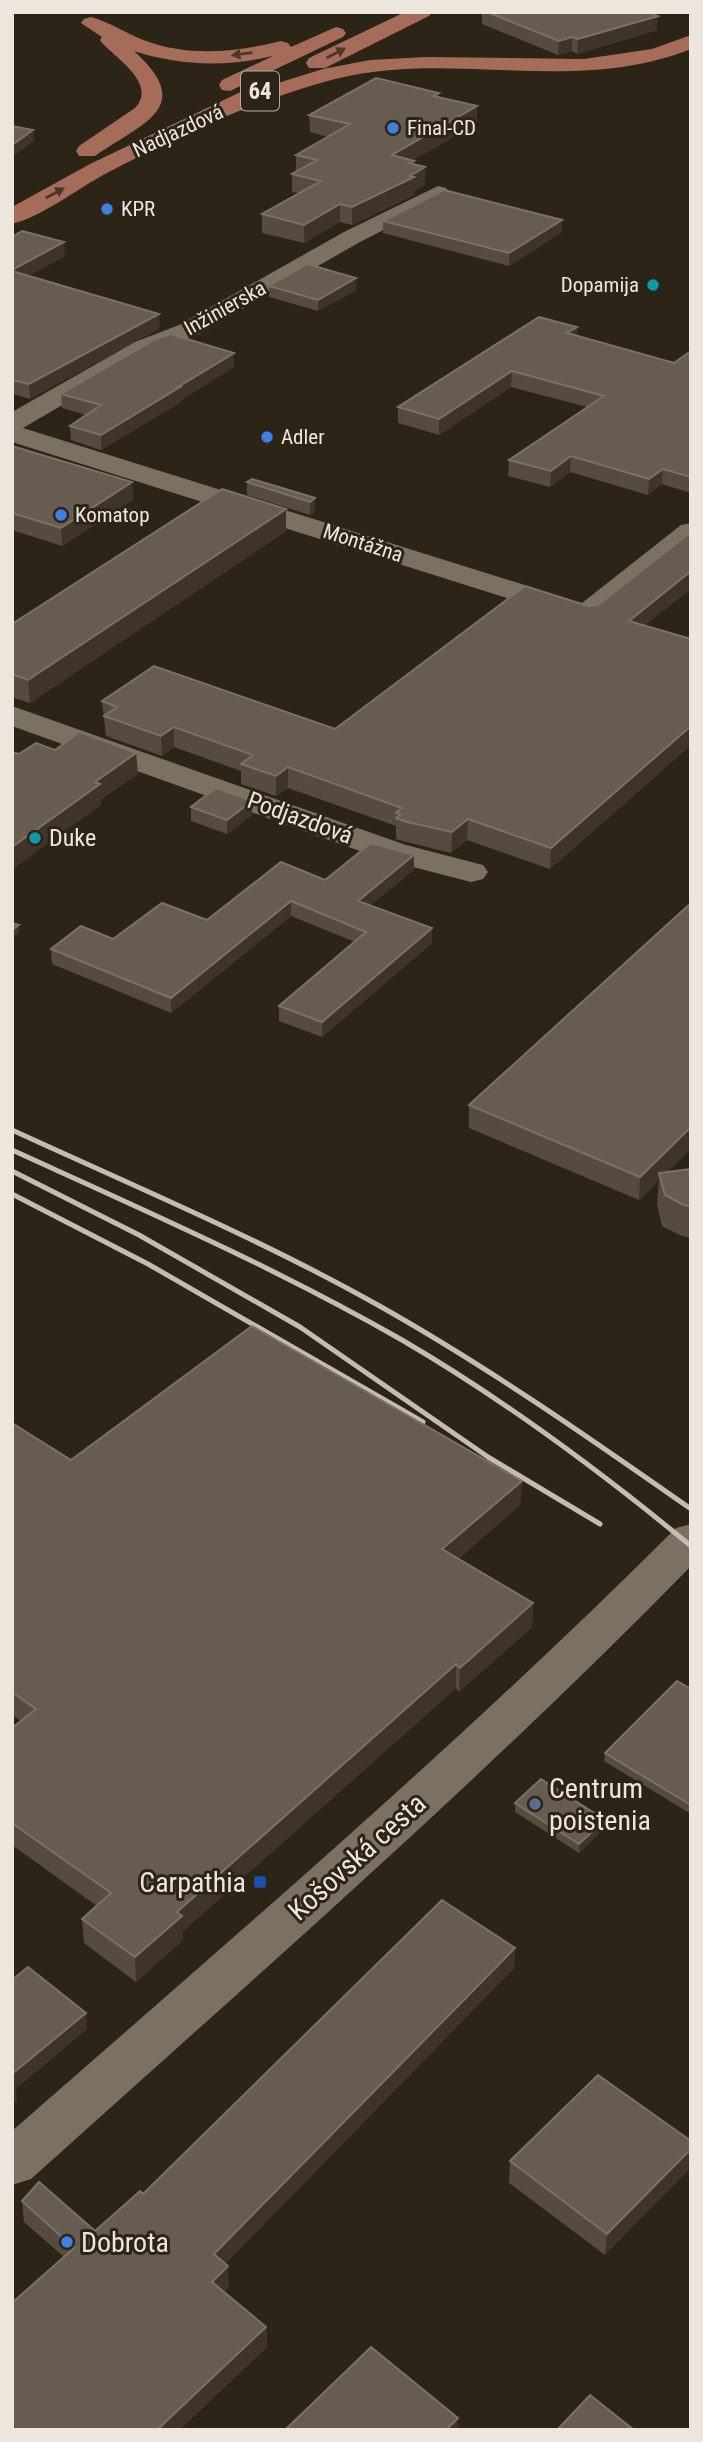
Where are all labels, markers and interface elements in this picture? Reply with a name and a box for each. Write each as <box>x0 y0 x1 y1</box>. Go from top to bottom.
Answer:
one-way arrow <box>326 48 346 60</box>
one-way arrow <box>231 49 253 60</box>
road number: 64 <box>241 72 279 110</box>
street label: Nadjazdová <box>129 100 227 162</box>
place label: Final-CD <box>407 116 476 140</box>
marker: Final-CD <box>385 120 401 136</box>
one-way arrow <box>46 187 65 199</box>
place label: KPR <box>121 197 155 221</box>
marker: KPR <box>99 201 115 217</box>
place label: Dopamija <box>561 273 639 297</box>
street label: Inžinierska <box>180 276 270 340</box>
marker: Dopamija <box>645 277 661 293</box>
place label: Adler <box>281 425 325 449</box>
marker: Adler <box>259 429 275 445</box>
place label: Komatop <box>75 503 150 527</box>
marker: Komatop <box>53 507 69 523</box>
street label: Montážna <box>320 519 406 567</box>
street label: Podjazdová <box>244 786 356 850</box>
place label: Duke <box>49 824 96 852</box>
marker: Duke <box>27 830 43 846</box>
place label: Centrum poistenia <box>549 1772 651 1837</box>
street label: Košovská cesta <box>282 1787 432 1927</box>
marker: Centrum poistenia <box>527 1796 543 1812</box>
place label: Carpathia <box>139 1866 246 1899</box>
marker: Carpathia <box>252 1874 268 1890</box>
place label: Dobrota <box>81 2226 169 2259</box>
marker: Dobrota <box>59 2234 75 2250</box>

